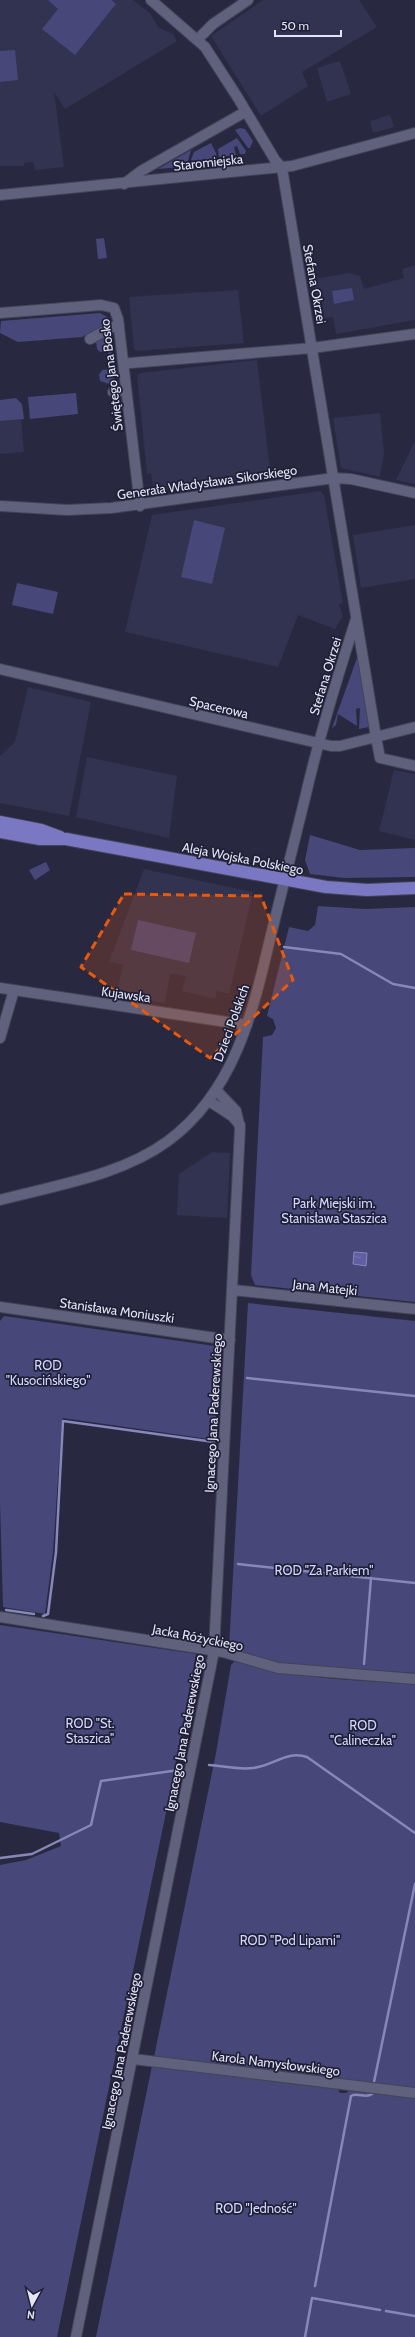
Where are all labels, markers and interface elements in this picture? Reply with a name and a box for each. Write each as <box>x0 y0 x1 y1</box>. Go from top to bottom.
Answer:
scale bar <box>275 12 341 38</box>
text: 50 m <box>281 18 309 33</box>
street label: Staromiejska <box>172 150 245 175</box>
street label: Stefana Okrzei <box>300 243 330 325</box>
street label: Świętego Jana Bosko <box>96 318 126 432</box>
street label: Generała Władysława Sikorskiego <box>116 461 298 503</box>
street label: Stefana Okrzei <box>306 635 344 717</box>
street label: Spacerowa <box>188 692 251 722</box>
street label: Aleja Wojska Polskiego <box>181 838 305 879</box>
street label: Dzieci Polskich <box>210 982 252 1064</box>
street label: Kujawska <box>100 983 152 1006</box>
park label: Park Miejski im. Stanisława Staszica <box>281 1195 388 1226</box>
street label: Jana Matejki <box>291 1276 358 1299</box>
street label: Stanisława Moniuszki <box>59 1294 175 1326</box>
street label: Ignacego Jana Paderewskiego <box>201 1333 225 1493</box>
park label: ROD "Kusocińskiego" <box>6 1357 90 1388</box>
park label: ROD "Za Parkiem" <box>275 1562 373 1578</box>
street label: Jacka Różyckiego <box>150 1620 245 1654</box>
street label: Ignacego Jana Paderewskiego <box>161 1653 207 1813</box>
park label: ROD "St. Staszica" <box>66 1715 115 1746</box>
park label: ROD "Calineczka" <box>330 1717 396 1748</box>
park label: ROD "Pod Lipami" <box>240 1932 340 1948</box>
street label: Ignacego Jana Paderewskiego <box>98 1971 144 2131</box>
street label: Karola Namysłowskiego <box>211 2047 341 2079</box>
park label: ROD "Jedność" <box>215 2200 297 2216</box>
north arrow <box>12 2285 52 2325</box>
text: N <box>26 2308 35 2322</box>

